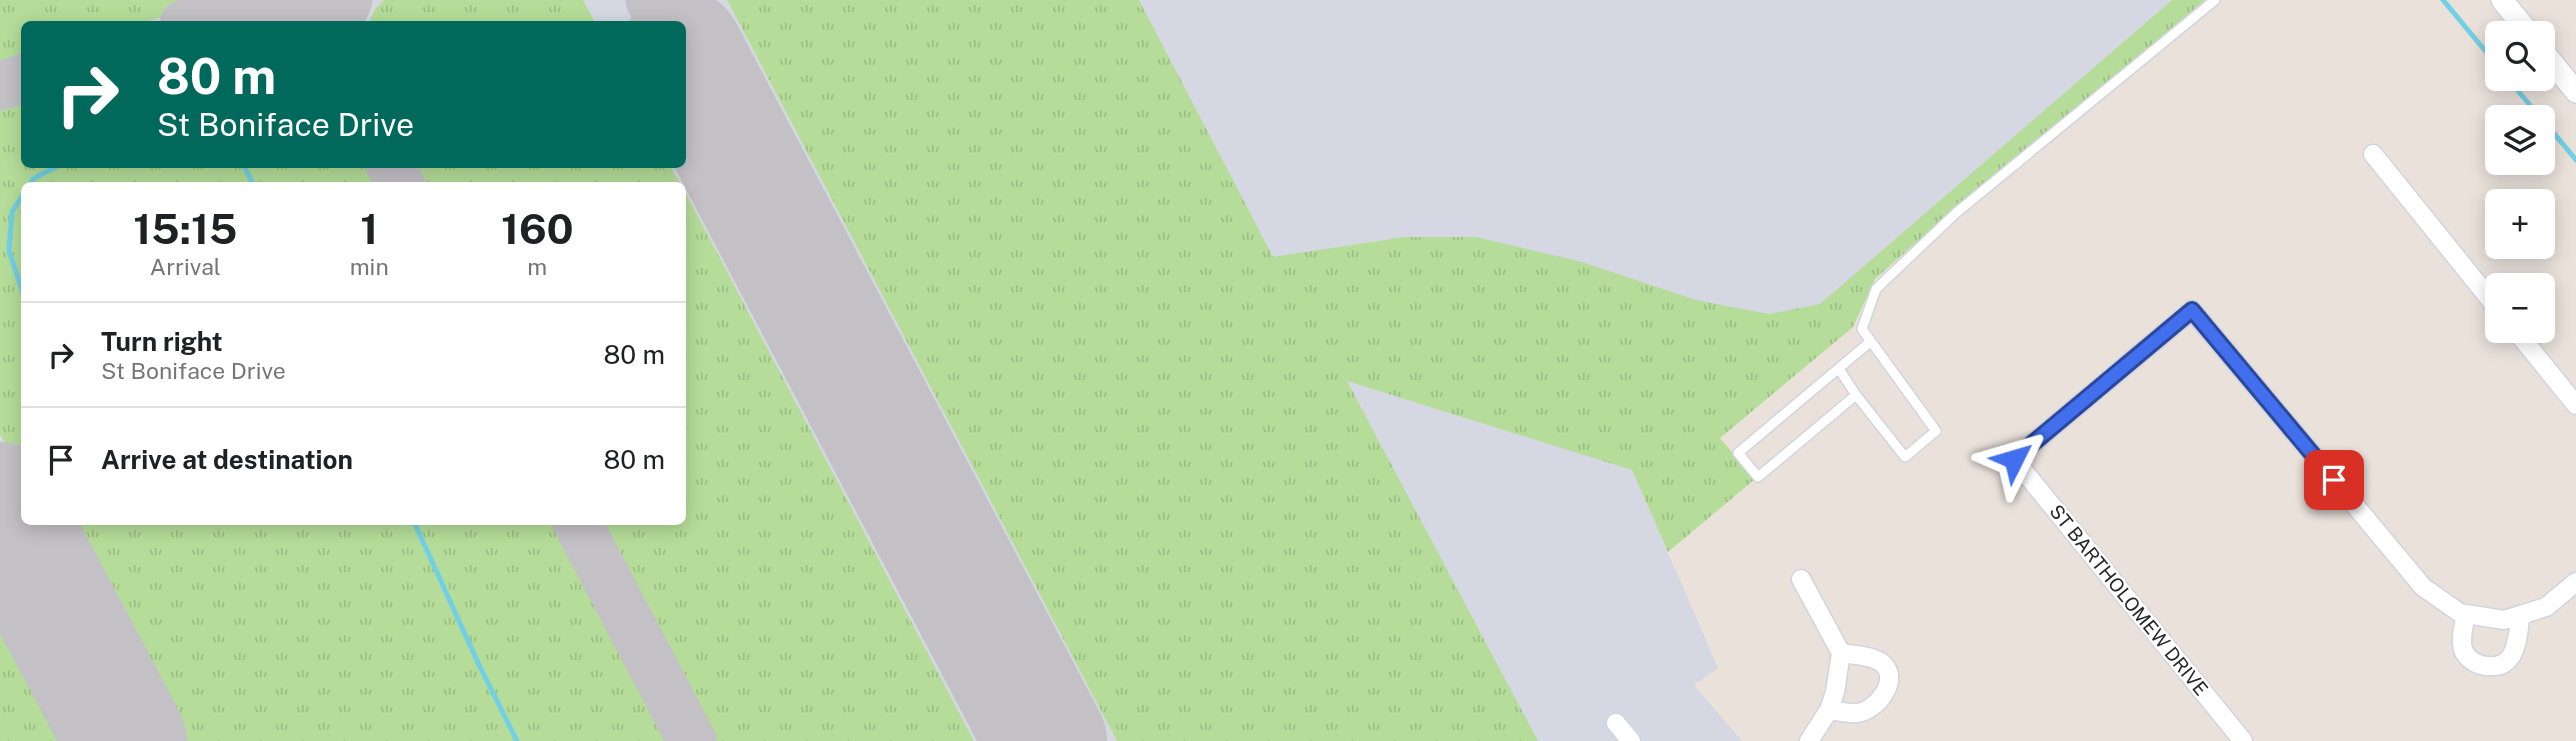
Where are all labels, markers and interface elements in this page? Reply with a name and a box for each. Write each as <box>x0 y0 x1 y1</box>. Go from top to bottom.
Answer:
map controls <box>2485 21 2555 343</box>
button: search <box>2485 21 2555 91</box>
text: 80 m <box>157 47 276 105</box>
icon: right <box>42 49 133 140</box>
button: layers <box>2485 105 2555 175</box>
text: St Boniface Drive <box>157 106 414 143</box>
button: + <box>2485 189 2555 259</box>
text: 15:15 <box>133 204 237 253</box>
text: 1 <box>360 204 378 253</box>
text: 160 <box>501 204 574 253</box>
text: Arrival <box>150 253 221 280</box>
text: min <box>350 253 389 280</box>
text: m <box>527 253 547 280</box>
button: − <box>2485 273 2555 343</box>
text: Turn right <box>101 326 223 357</box>
icon: right <box>42 336 80 374</box>
text: 80 m <box>604 339 665 370</box>
text: St Boniface Drive <box>101 357 286 384</box>
position arrow <box>1977 422 2051 496</box>
icon: arrive <box>42 441 80 479</box>
text: Arrive at destination <box>101 444 353 475</box>
text: 80 m <box>604 444 665 475</box>
pin <box>2304 450 2364 510</box>
icon: arrive <box>2315 461 2353 499</box>
street label: ST BARTHOLOMEW DRIVE <box>2045 500 2213 700</box>

